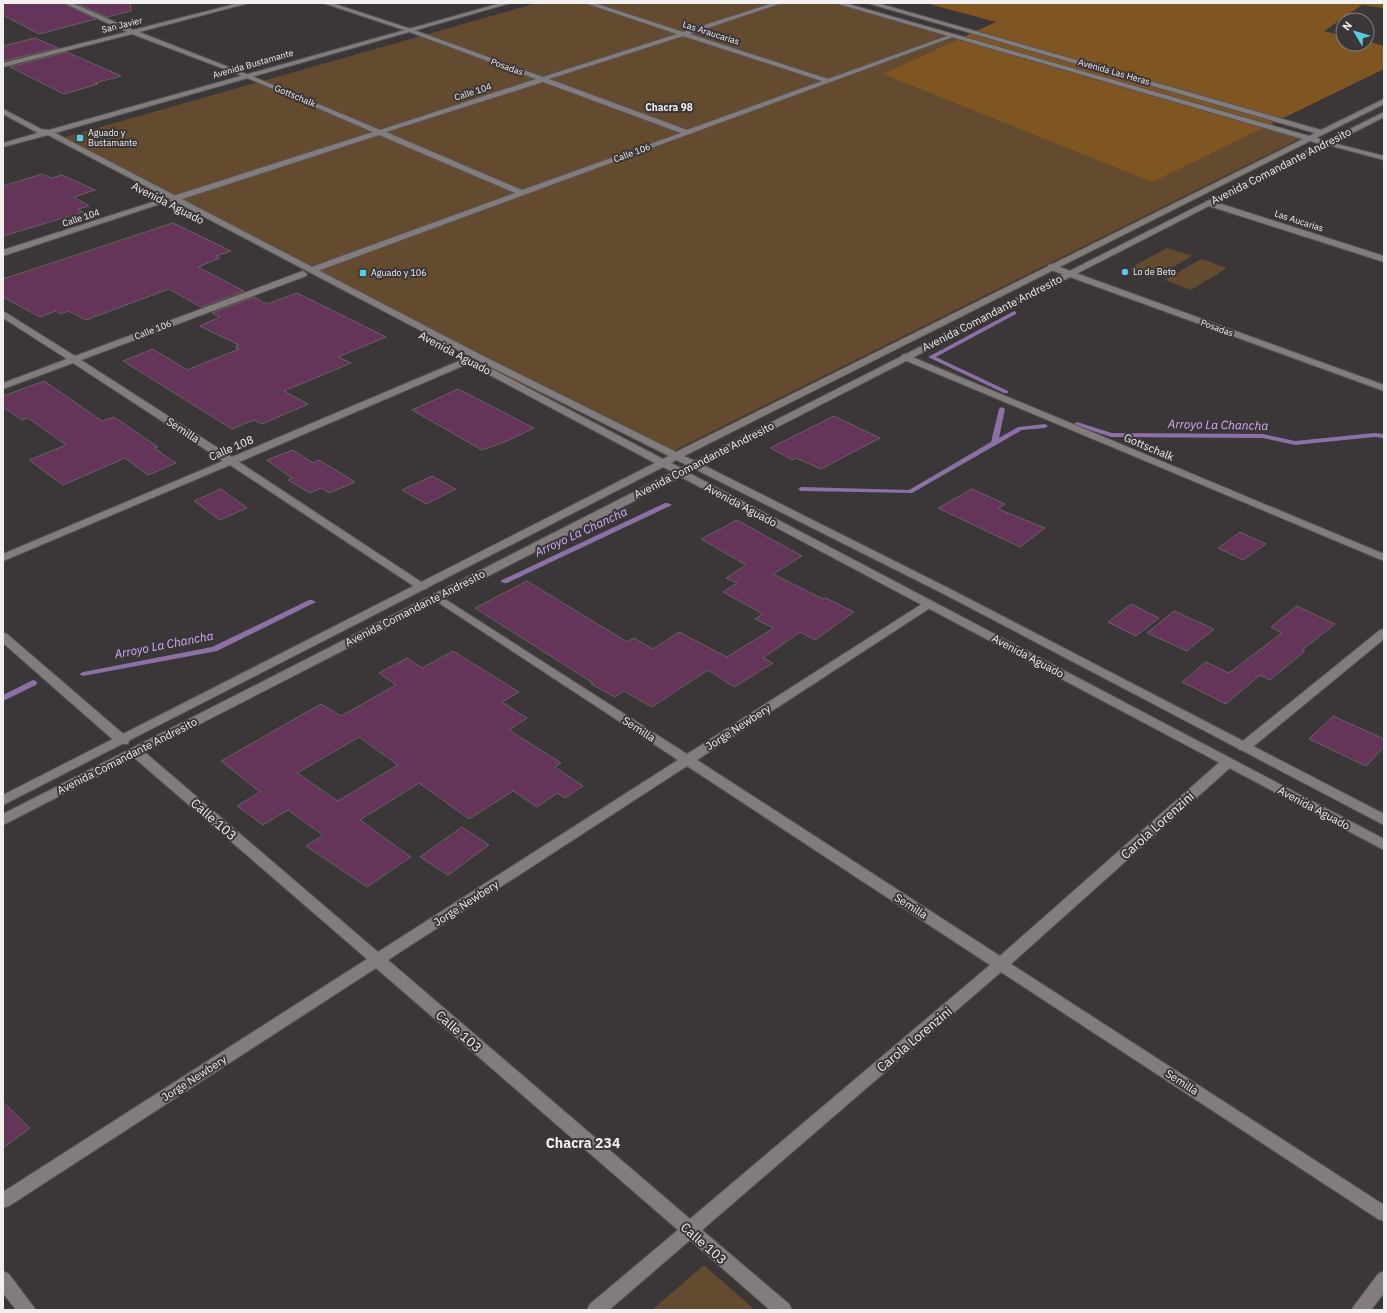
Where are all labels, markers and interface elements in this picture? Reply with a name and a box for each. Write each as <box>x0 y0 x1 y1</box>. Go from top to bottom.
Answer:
north arrow <box>1335 12 1375 52</box>
street label: San Javier <box>100 14 144 35</box>
street label: Las Araucarias <box>681 18 741 47</box>
text: N <box>1339 18 1355 33</box>
street label: Avenida Bustamante <box>211 47 295 80</box>
street label: Posadas <box>489 56 525 77</box>
street label: Avenida Las Heras <box>1077 56 1151 87</box>
street label: Calle 104 <box>453 80 493 103</box>
street label: Gottschalk <box>273 82 318 109</box>
district label: Chacra 98 <box>645 101 693 114</box>
street label: Avenida Comandante Andresito <box>1209 124 1353 208</box>
place label: Aguado y Bustamante <box>88 127 137 148</box>
marker: Aguado y Bustamante <box>75 133 85 143</box>
street label: Calle 106 <box>612 141 652 164</box>
street label: Avenida Aguado <box>129 179 207 227</box>
street label: Calle 104 <box>61 206 101 229</box>
street label: Las Aucarias <box>1273 207 1325 234</box>
place label: Lo de Beto <box>1133 266 1176 277</box>
place label: Aguado y 106 <box>371 267 427 278</box>
marker: Lo de Beto <box>1120 267 1130 277</box>
marker: Aguado y 106 <box>358 268 368 278</box>
street label: Avenida Comandante Andresito <box>920 271 1064 355</box>
street label: Calle 106 <box>133 317 173 342</box>
street label: Posadas <box>1199 317 1235 338</box>
street label: Avenida Aguado <box>417 328 493 378</box>
street label: Semilla <box>164 414 202 446</box>
water label: Arroyo La Chancha <box>1167 416 1268 433</box>
street label: Avenida Comandante Andresito <box>632 418 776 502</box>
street label: Gottschalk <box>1122 430 1176 464</box>
street label: Calle 108 <box>207 432 255 464</box>
street label: Avenida Aguado <box>703 480 779 530</box>
water label: Arroyo La Chancha <box>531 504 629 560</box>
street label: Avenida Comandante Andresito <box>343 566 487 650</box>
water label: Arroyo La Chancha <box>112 628 215 662</box>
street label: Avenida Aguado <box>990 631 1066 681</box>
street label: Jorge Newbery <box>703 701 773 753</box>
street label: Semilla <box>620 713 658 745</box>
street label: Avenida Comandante Andresito <box>55 714 199 798</box>
street label: Avenida Aguado <box>1276 783 1352 833</box>
street label: Carola Lorenzini <box>1117 788 1198 863</box>
street label: Calle 103 <box>187 795 240 844</box>
street label: Jorge Newbery <box>431 877 501 929</box>
street label: Semilla <box>892 890 930 922</box>
street label: Carola Lorenzini <box>873 1003 956 1076</box>
street label: Calle 103 <box>432 1007 485 1056</box>
street label: Jorge Newbery <box>159 1052 229 1104</box>
street label: Semilla <box>1163 1066 1201 1098</box>
district label: Chacra 234 <box>546 1134 620 1152</box>
street label: Calle 103 <box>677 1219 730 1268</box>

